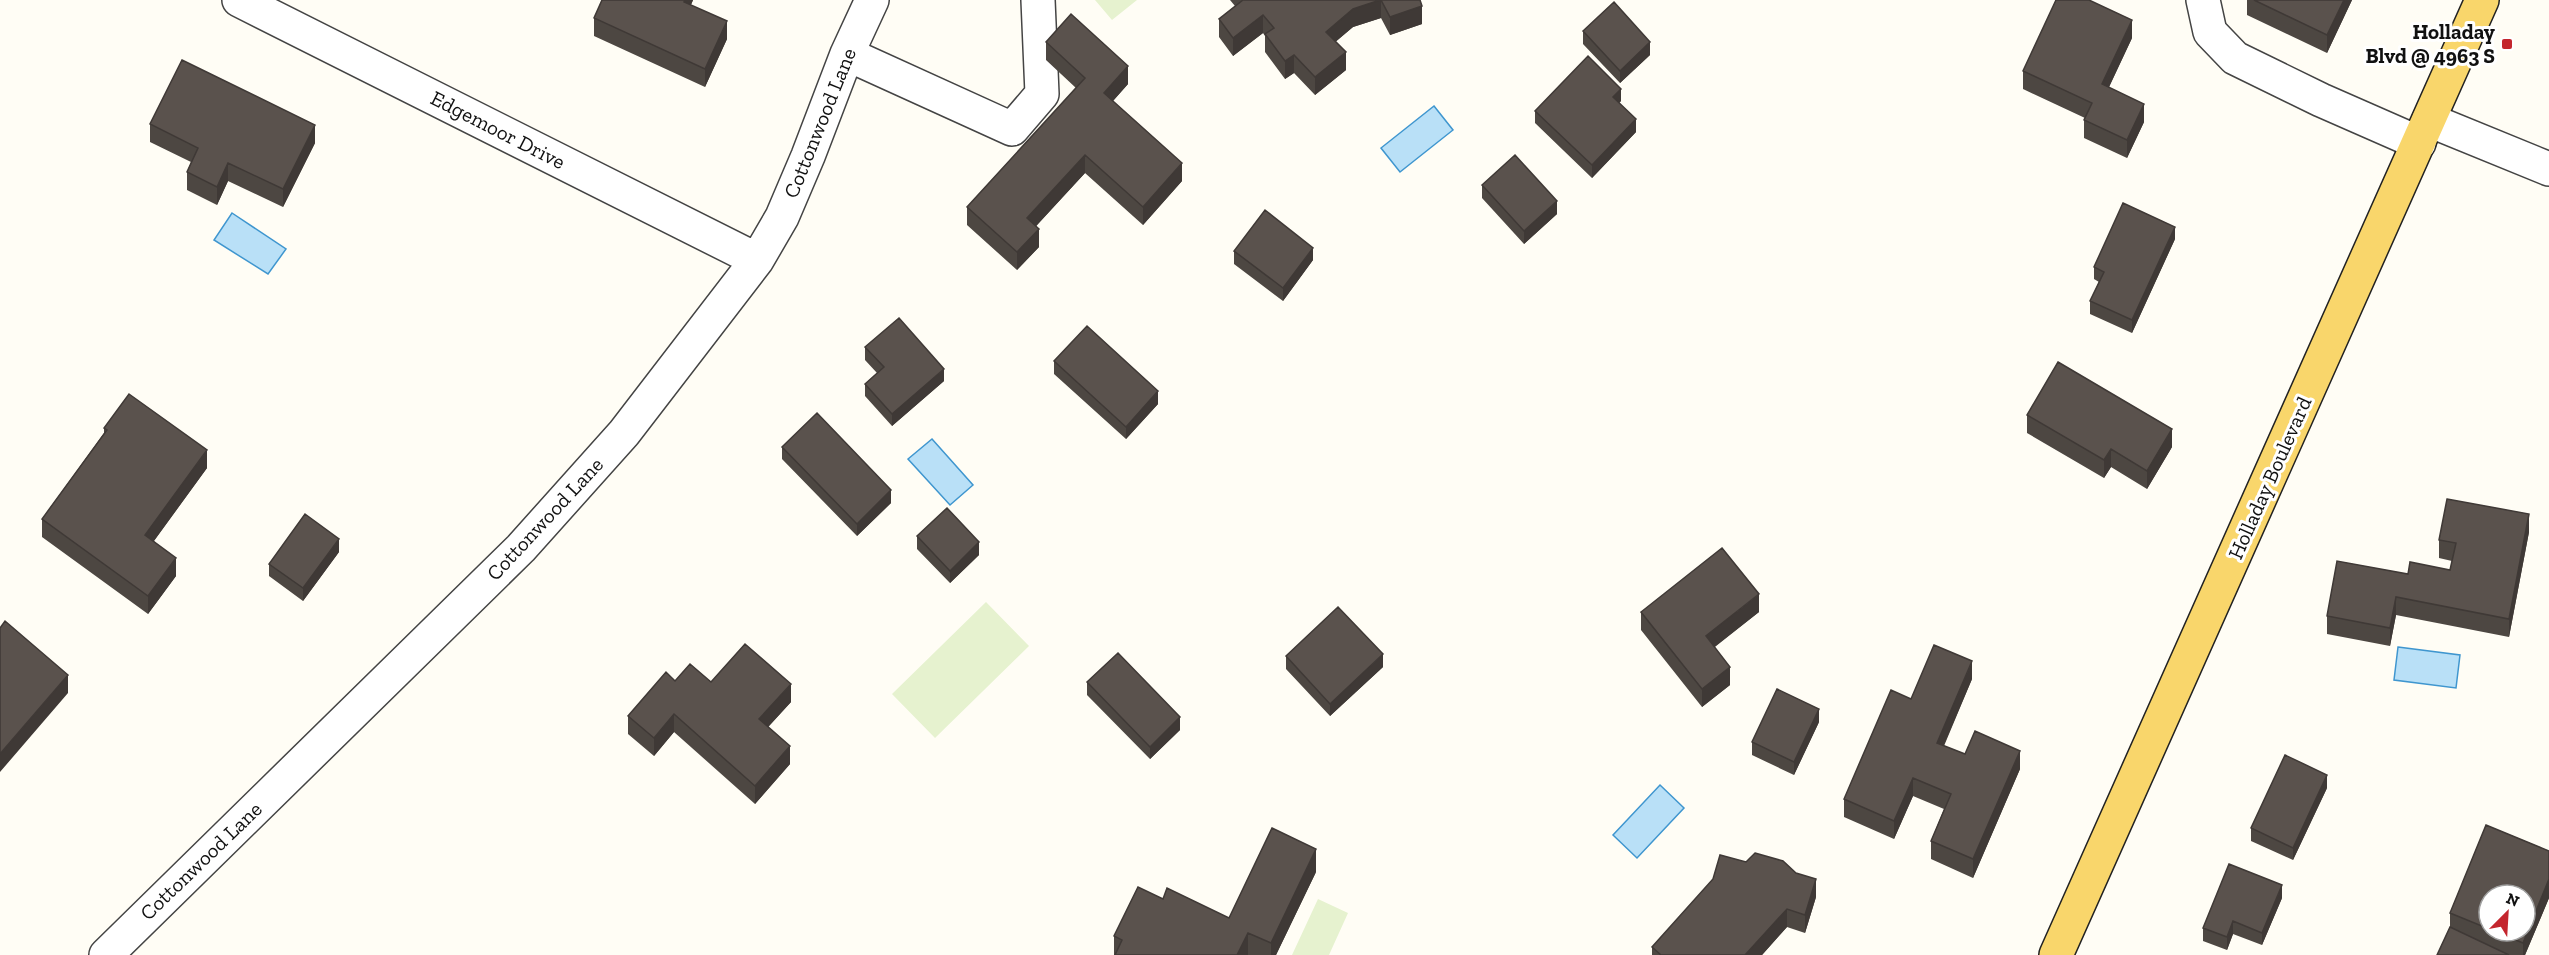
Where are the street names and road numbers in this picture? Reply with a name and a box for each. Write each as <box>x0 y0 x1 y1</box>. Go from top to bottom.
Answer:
street label: Cottonwood Lane <box>778 44 861 201</box>
street label: Edgemoor Drive <box>427 85 570 174</box>
street label: Holladay Boulevard <box>2222 392 2317 563</box>
street label: Cottonwood Lane <box>481 452 608 586</box>
street label: Cottonwood Lane <box>135 796 267 925</box>

